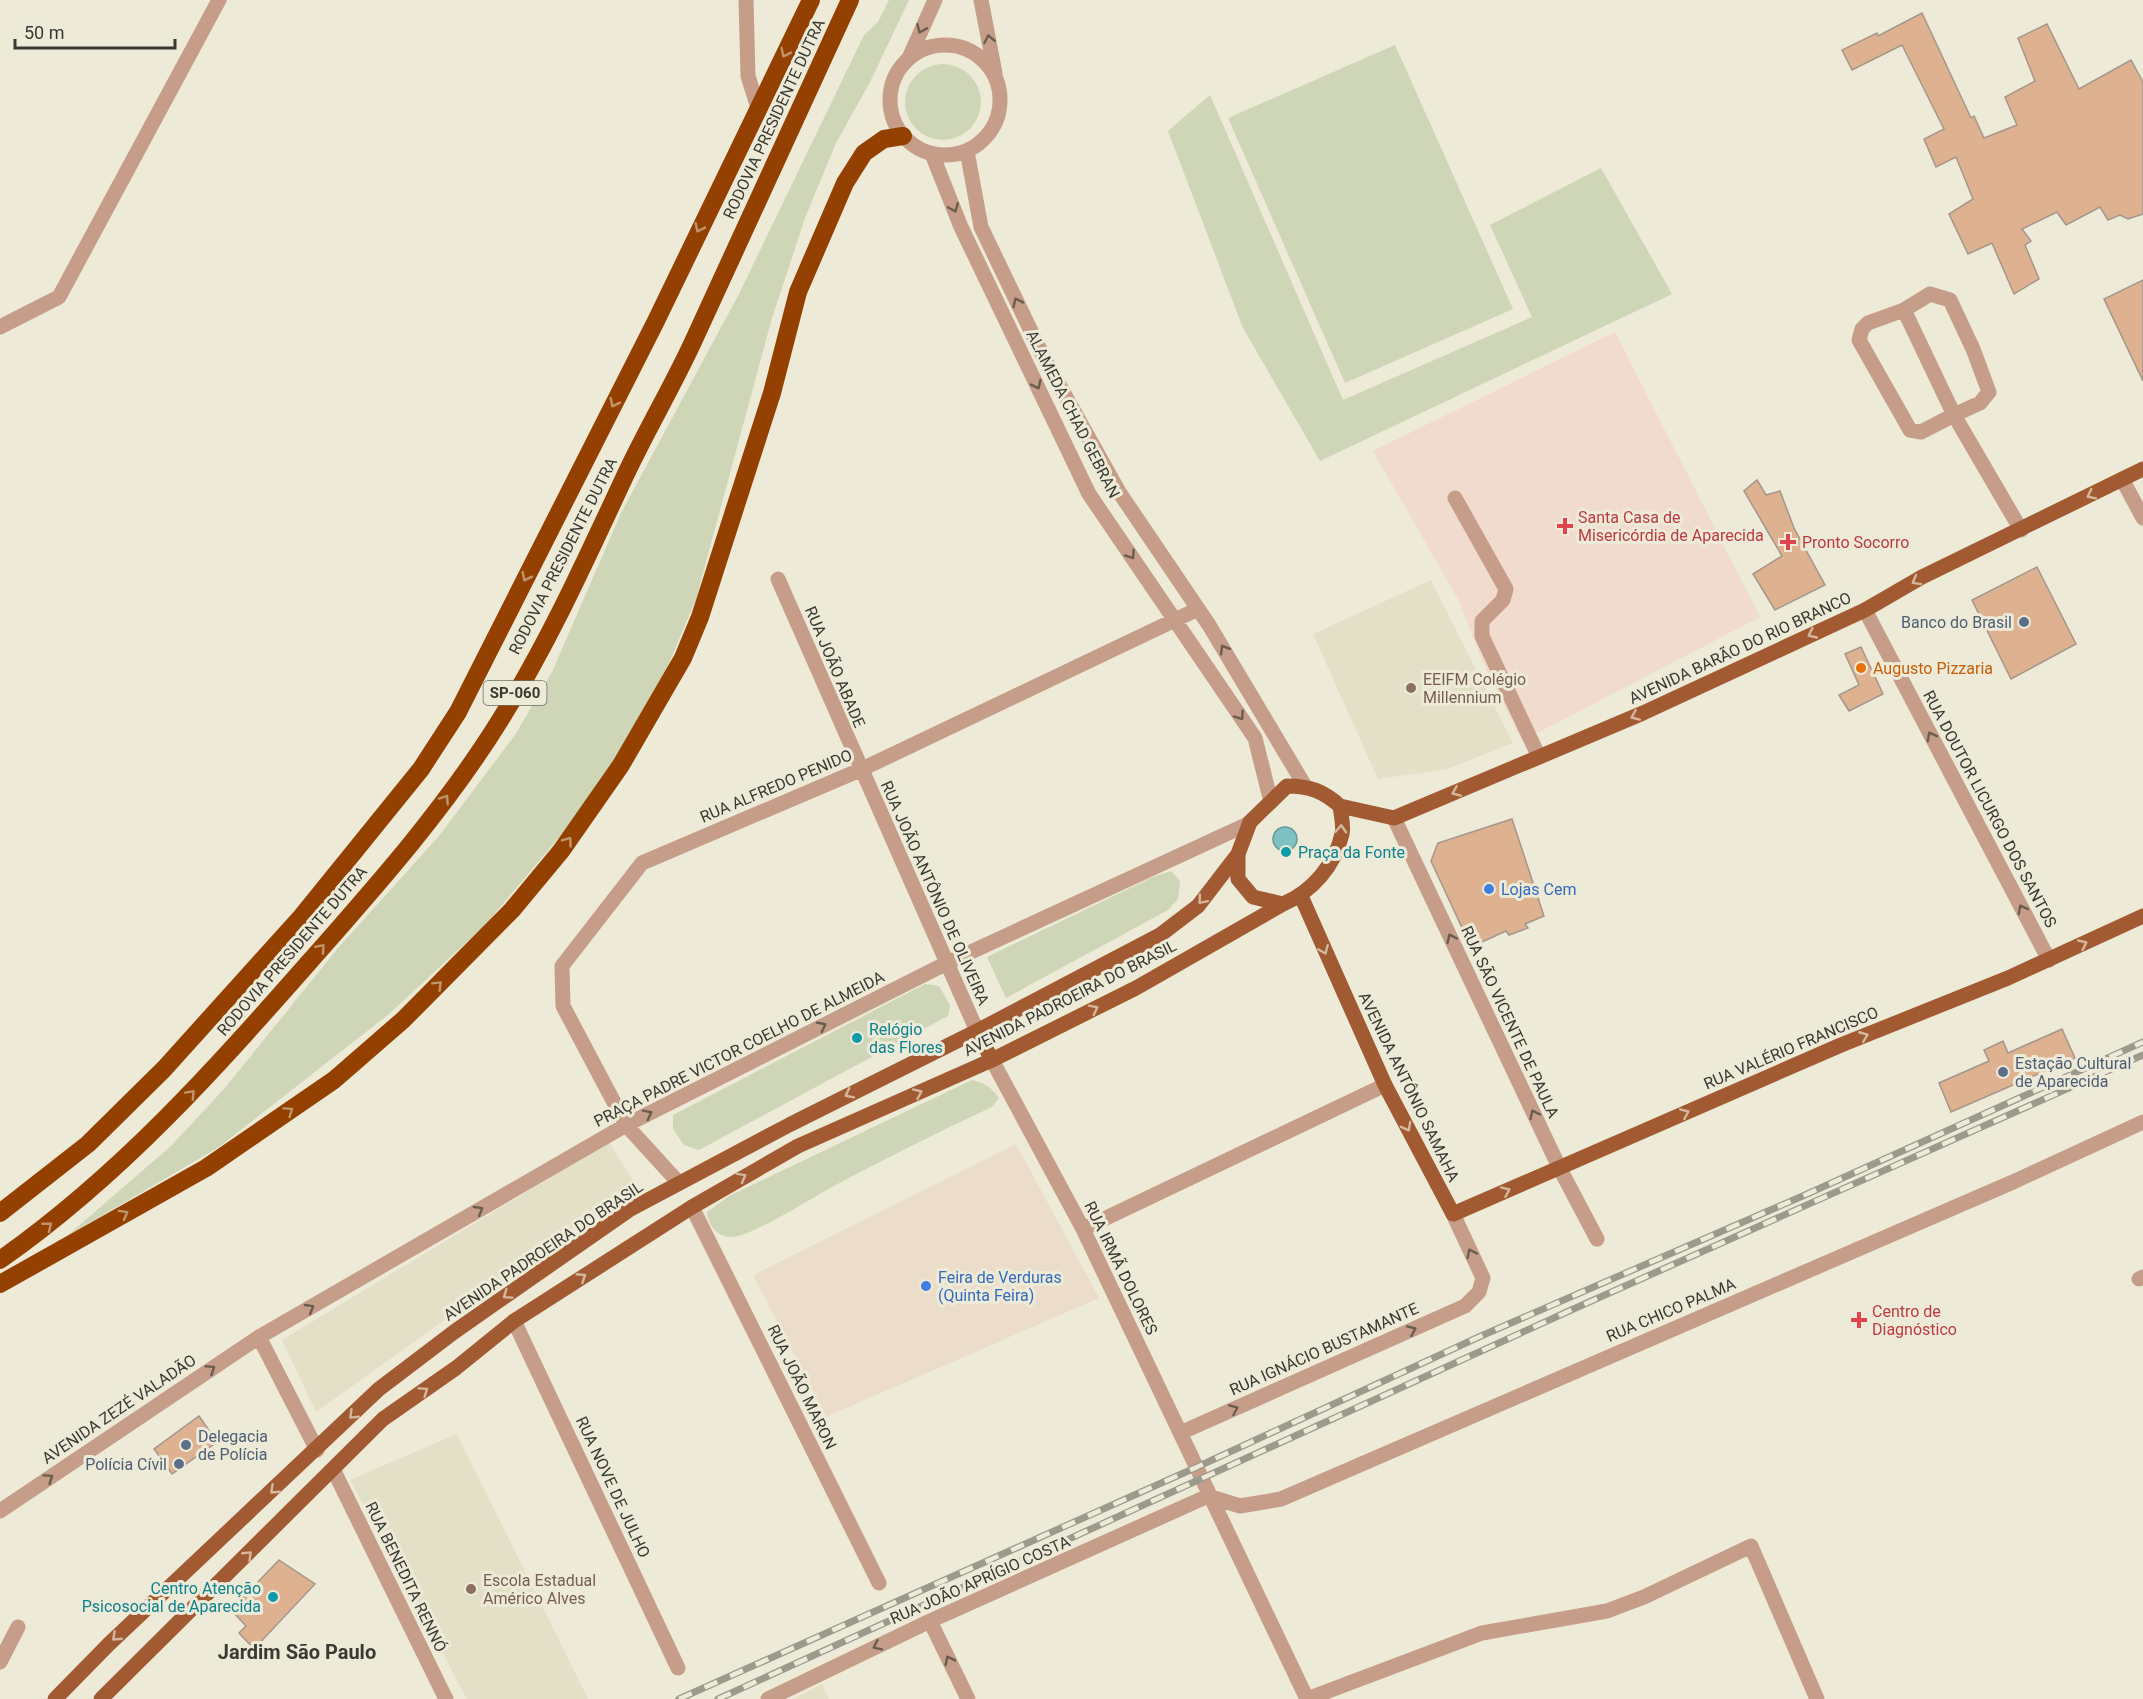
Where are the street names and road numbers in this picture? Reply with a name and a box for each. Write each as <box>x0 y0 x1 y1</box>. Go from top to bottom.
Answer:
street label: RODOVIA PRESIDENTE DUTRA <box>719 16 829 222</box>
street label: ALAMEDA CHAD GEBRAN <box>1022 327 1124 501</box>
street label: RODOVIA PRESIDENTE DUTRA <box>505 454 621 658</box>
street label: AVENIDA BARÃO DO RIO BRANCO <box>1625 587 1854 708</box>
street label: RUA JOÃO ABADE <box>801 603 870 731</box>
road number: SP-060 <box>484 681 546 705</box>
street label: RUA DOUTOR LICURGO DOS SANTOS <box>1919 687 2061 931</box>
street label: RUA ALFREDO PENIDO <box>697 745 855 827</box>
street label: RUA JOÃO ANTÔNIO DE OLIVEIRA <box>877 777 994 1009</box>
street label: RODOVIA PRESIDENTE DUTRA <box>213 862 371 1040</box>
street label: RUA SÃO VICENTE DE PAULA <box>1457 923 1564 1122</box>
street label: AVENIDA PADROEIRA DO BRASIL <box>960 936 1180 1060</box>
street label: PRAÇA PADRE VICTOR COELHO DE ALMEIDA <box>591 967 888 1131</box>
street label: AVENIDA ANTÔNIO SAMAHA <box>1355 989 1464 1185</box>
street label: RUA VALÉRIO FRANCISCO <box>1701 1003 1881 1093</box>
street label: AVENIDA PADROEIRA DO BRASIL <box>440 1177 647 1325</box>
street label: RUA IRMÃ DOLORES <box>1080 1198 1163 1338</box>
street label: RUA CHICO PALMA <box>1603 1274 1739 1346</box>
street label: RUA IGNÁCIO BUSTAMANTE <box>1227 1299 1421 1399</box>
street label: RUA JOÃO MARON <box>764 1321 841 1452</box>
street label: AVENIDA ZEZÉ VALADÃO <box>38 1349 200 1468</box>
street label: RUA NOVE DE JULHO <box>572 1413 654 1561</box>
street label: RUA BENEDITA RENNÓ <box>361 1498 452 1655</box>
street label: RUA JOÃO APRÍGIO COSTA <box>887 1531 1073 1628</box>

